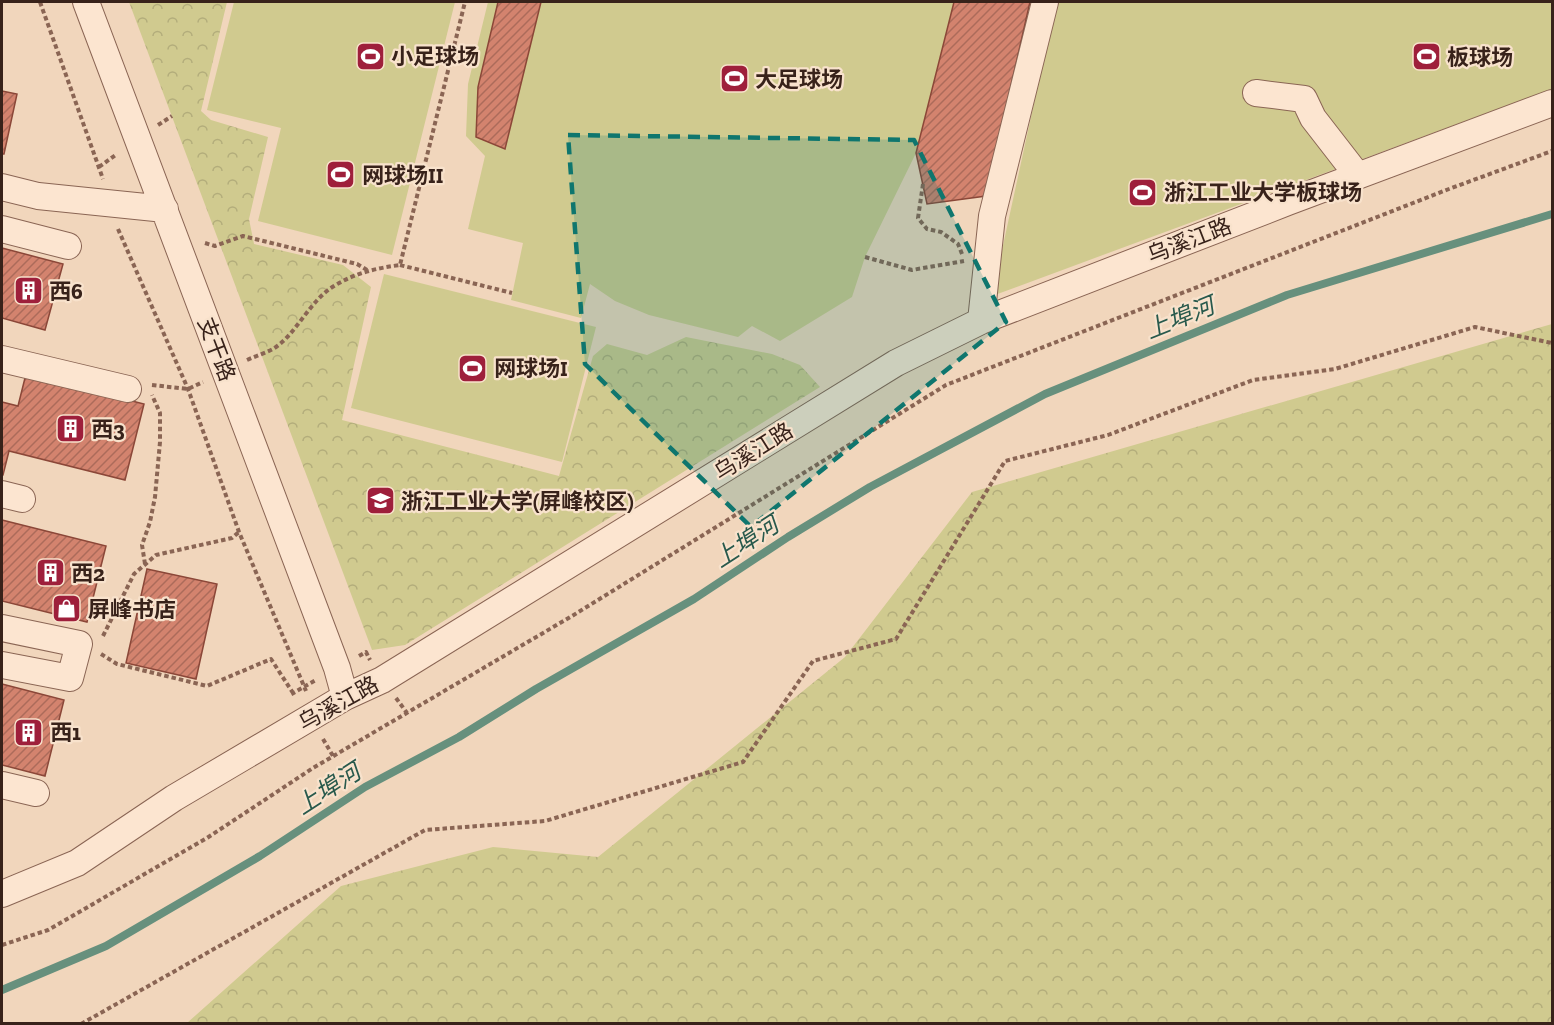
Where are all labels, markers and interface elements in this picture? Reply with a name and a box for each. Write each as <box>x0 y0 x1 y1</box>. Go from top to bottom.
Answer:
sports icon: 小足球场 <box>354 40 386 72</box>
sports icon: 板球场 <box>1410 41 1442 73</box>
place label: 小足球场 <box>391 43 479 70</box>
place label: 板球场 <box>1447 44 1513 71</box>
sports icon: 大足球场 <box>718 63 750 95</box>
place label: 大足球场 <box>755 66 843 93</box>
sports icon: 网球场II <box>325 159 357 191</box>
place label: 网球场II <box>362 162 444 189</box>
sports icon: 浙江工业大学板球场 <box>1127 176 1159 208</box>
place label: 浙江工业大学板球场 <box>1164 179 1362 206</box>
street label: 乌溪江路 <box>1143 212 1235 269</box>
building icon: 西6 <box>12 275 44 307</box>
place label: 西6 <box>49 278 83 305</box>
water label: 上埠河 <box>1141 289 1222 344</box>
street label: 支干路 <box>192 314 241 385</box>
sports icon: 网球场I <box>457 352 489 384</box>
place label: 网球场I <box>494 355 568 382</box>
building icon: 西3 <box>54 413 86 445</box>
place label: 西3 <box>91 416 125 443</box>
street label: 乌溪江路 <box>709 417 798 486</box>
school or university icon: 浙江工业大学(屏峰校区) <box>364 485 396 517</box>
place label: 浙江工业大学(屏峰校区) <box>401 488 634 515</box>
water label: 上埠河 <box>708 508 787 573</box>
building icon: 西2 <box>34 557 66 589</box>
place label: 西2 <box>71 560 105 587</box>
shop icon: 屏峰书店 <box>51 593 83 625</box>
place label: 屏峰书店 <box>88 596 176 623</box>
street label: 乌溪江路 <box>293 670 383 737</box>
building icon: 西1 <box>13 716 45 748</box>
place label: 西1 <box>50 719 81 746</box>
water label: 上埠河 <box>290 755 369 820</box>

